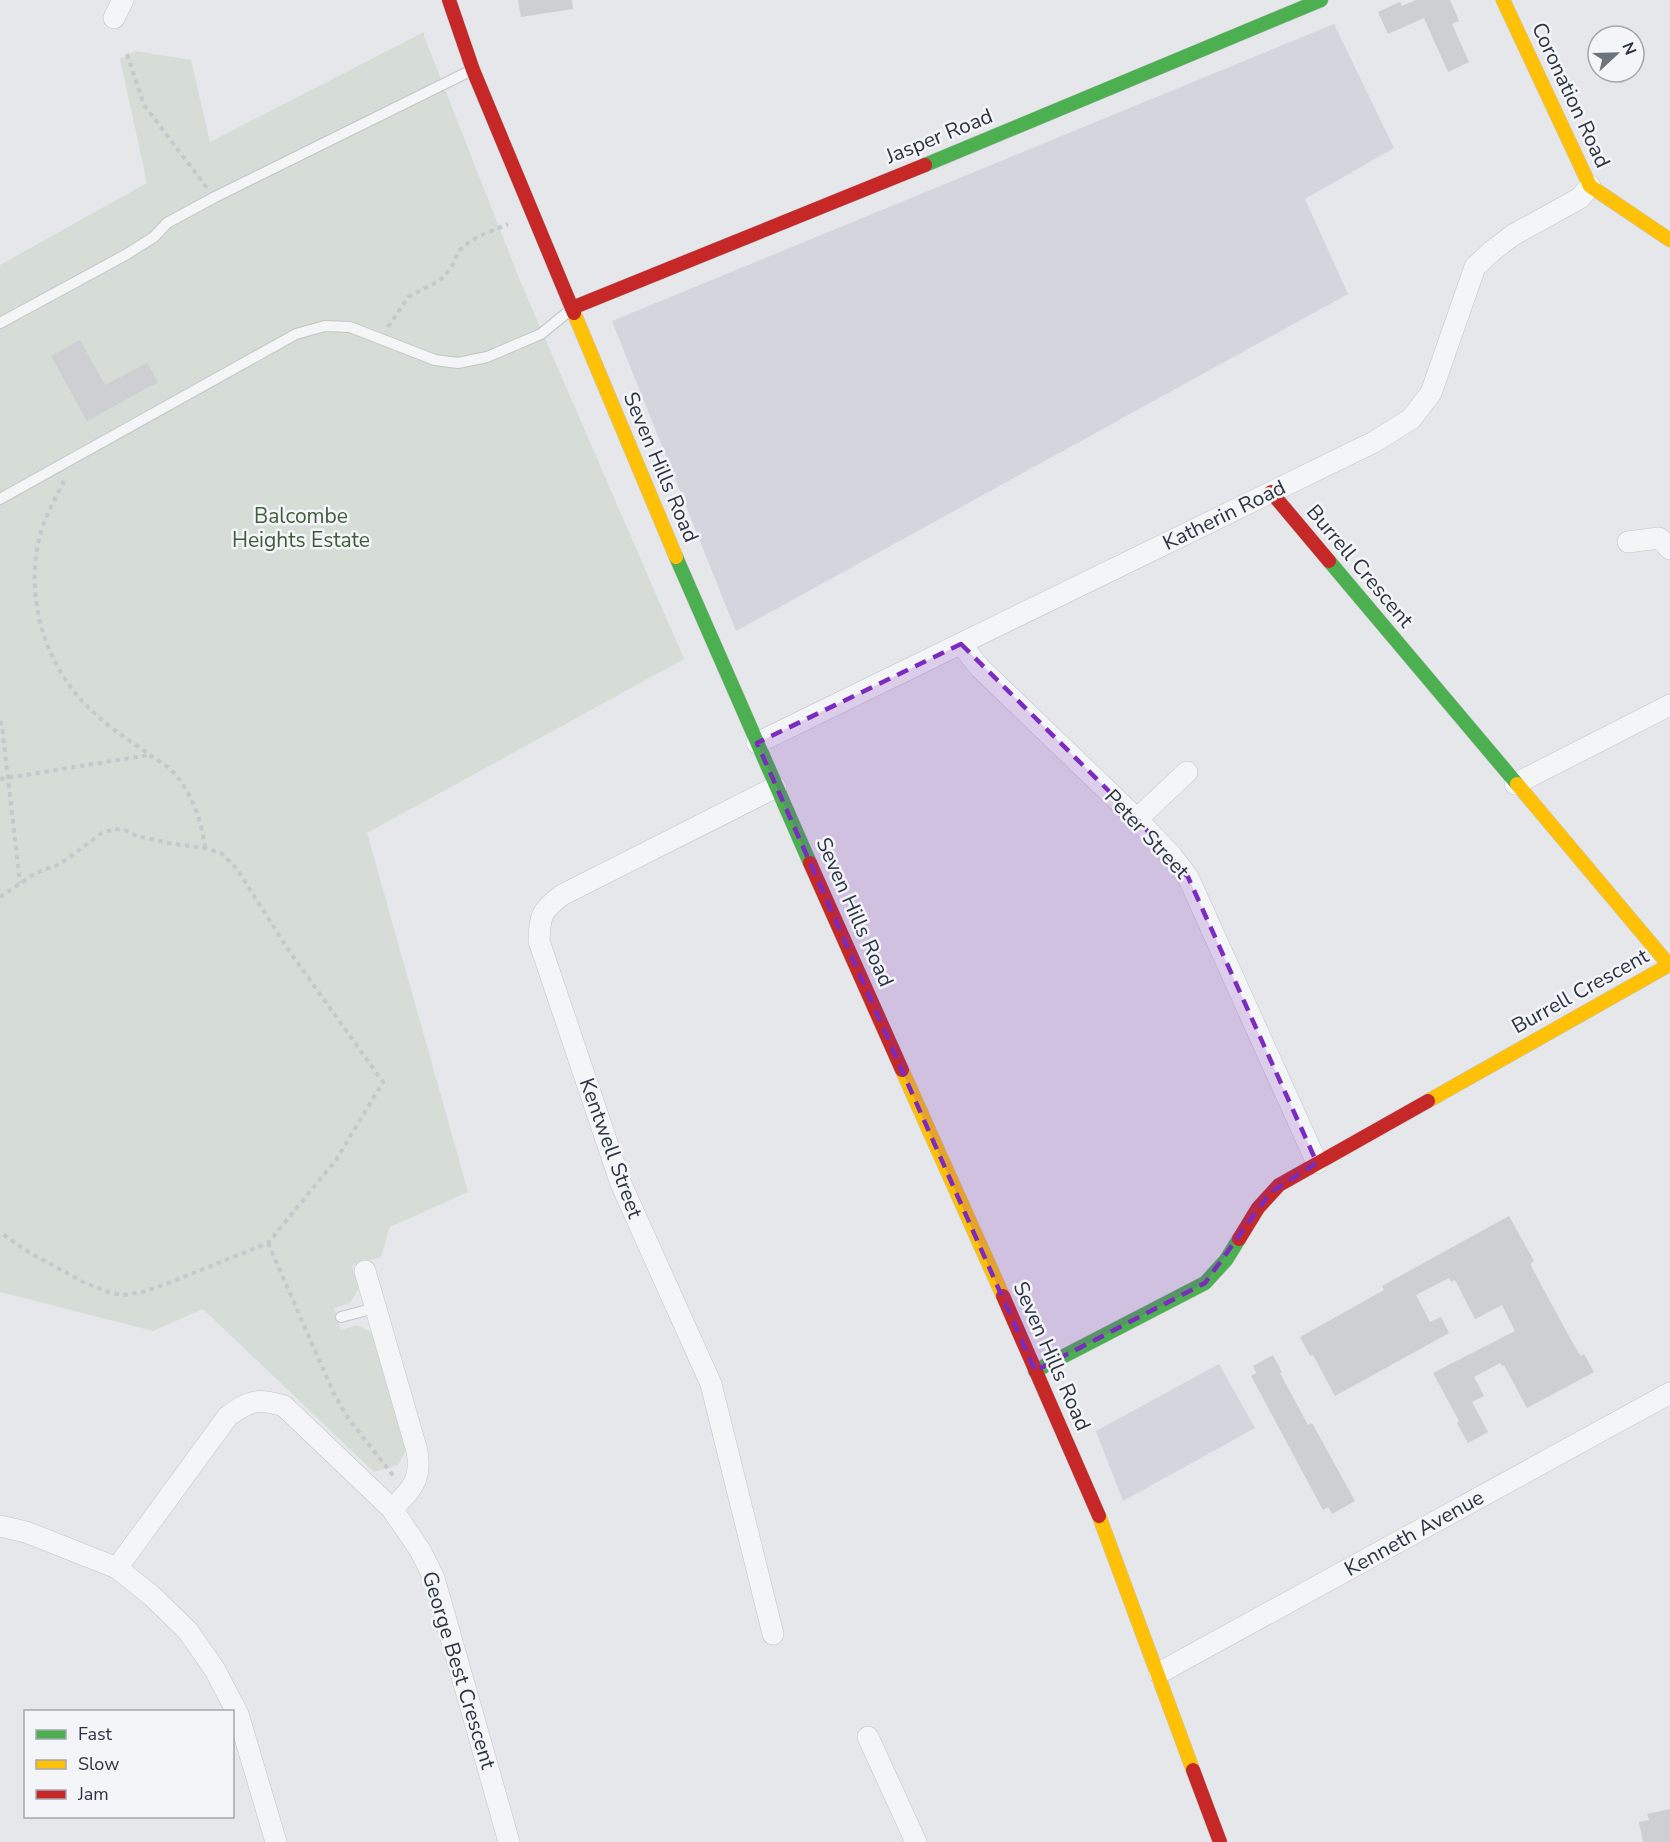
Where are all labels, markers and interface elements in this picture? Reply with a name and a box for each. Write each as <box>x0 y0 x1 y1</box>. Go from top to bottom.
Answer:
street label: Coronation Road <box>1525 18 1617 172</box>
north arrow <box>1586 24 1646 84</box>
text: N <box>1617 39 1641 58</box>
street label: Jasper Road <box>880 102 997 171</box>
street label: Seven Hills Road <box>617 388 705 546</box>
street label: Katherin Road <box>1158 473 1290 557</box>
street label: Burrell Crescent <box>1300 499 1420 634</box>
park label: Balcombe Heights Estate <box>232 502 370 554</box>
street label: Peter Street <box>1098 783 1196 885</box>
street label: Seven Hills Road <box>810 833 900 991</box>
street label: Burrell Crescent <box>1506 941 1654 1040</box>
street label: Kentwell Street <box>573 1074 650 1223</box>
street label: Seven Hills Road <box>1007 1277 1097 1435</box>
street label: Kenneth Avenue <box>1339 1483 1489 1583</box>
street label: George Best Crescent <box>416 1568 503 1773</box>
legend <box>24 1710 234 1818</box>
text: Fast <box>78 1722 113 1746</box>
text: Slow <box>78 1752 119 1776</box>
text: Jam <box>77 1782 109 1806</box>

